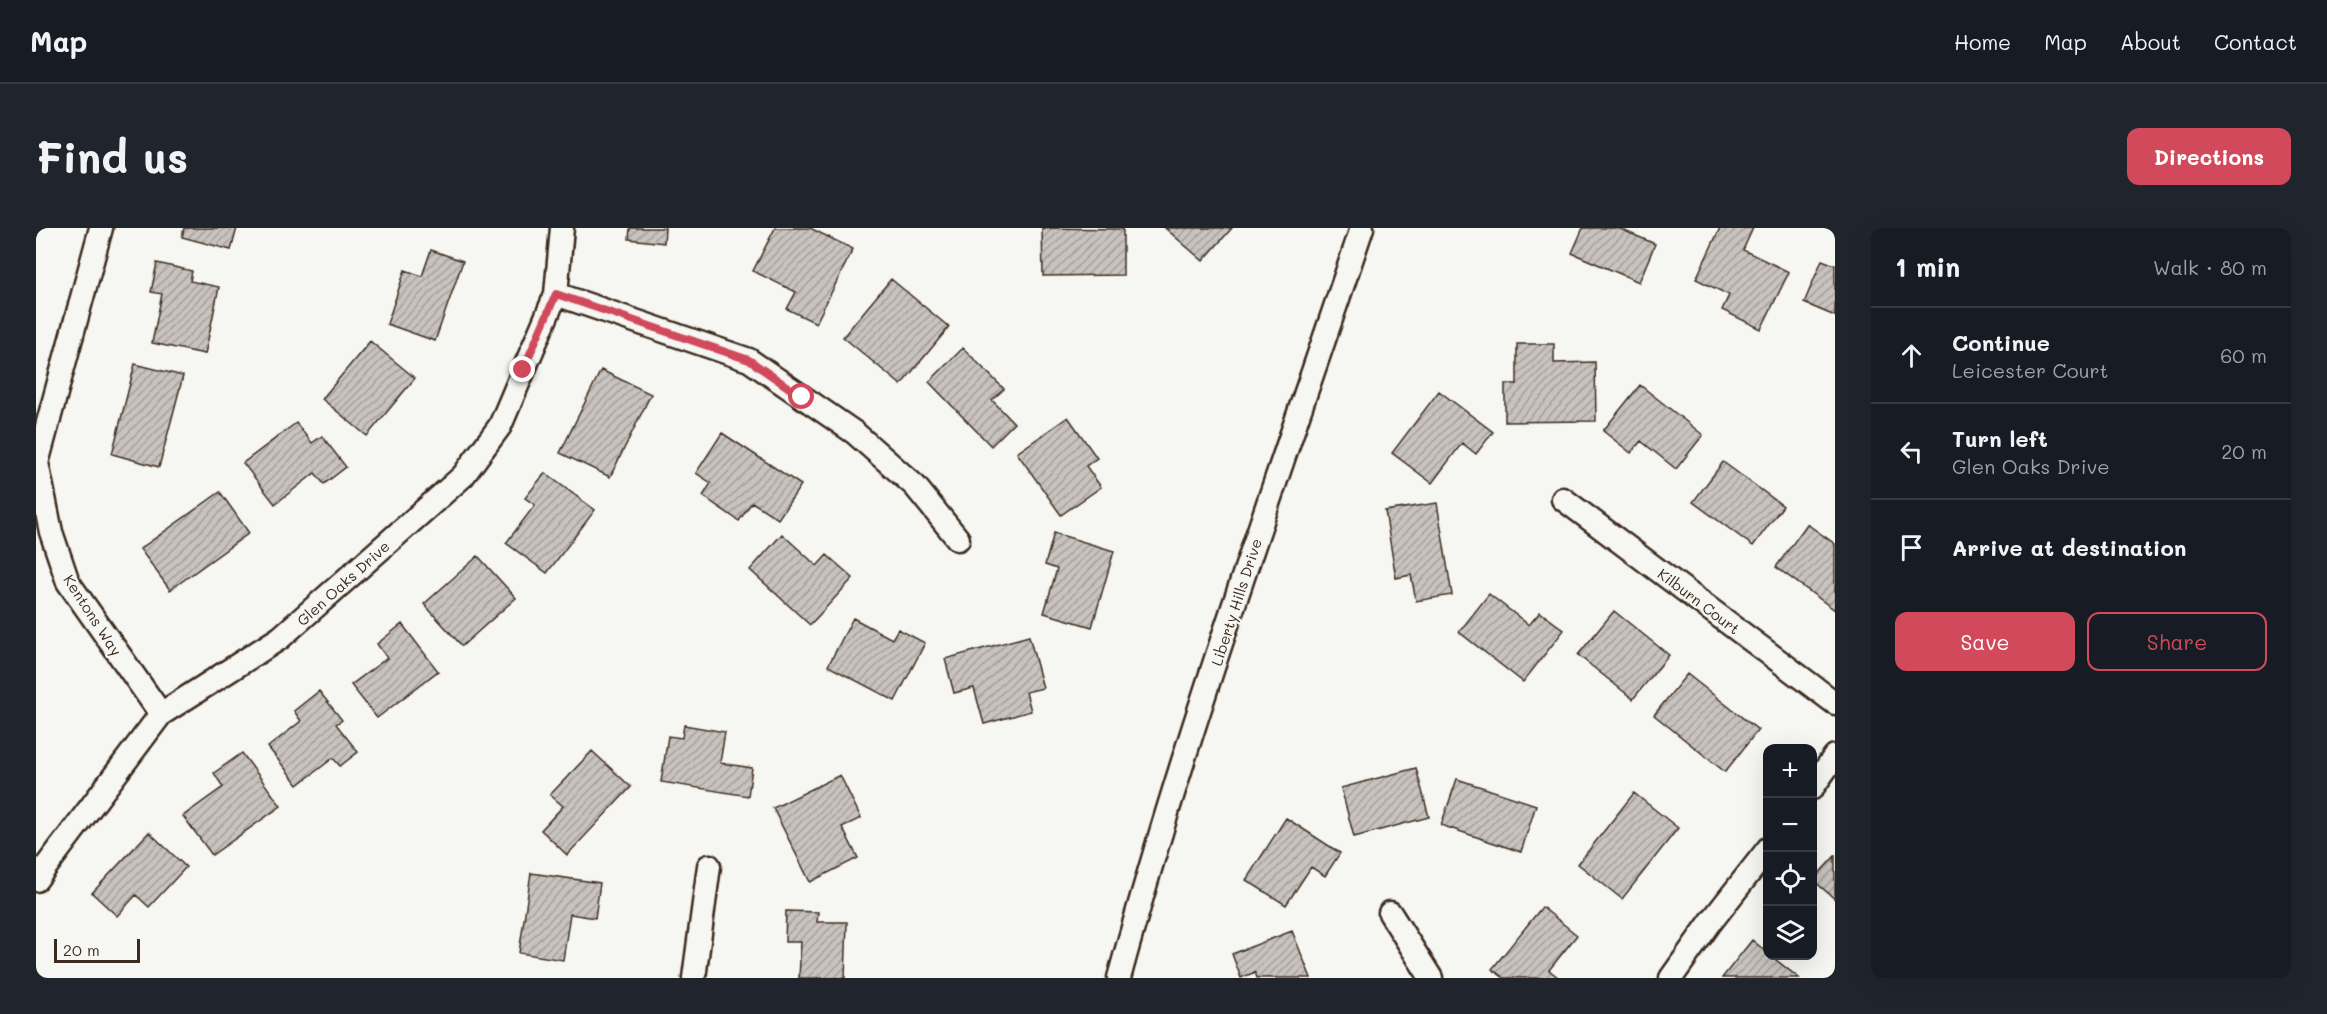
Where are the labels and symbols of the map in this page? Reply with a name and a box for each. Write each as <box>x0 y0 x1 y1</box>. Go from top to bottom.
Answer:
route end <box>509 356 535 382</box>
route start <box>788 383 814 409</box>
street label: Glen Oaks Drive <box>292 536 394 630</box>
street label: Liberty Hills Drive <box>1206 536 1266 668</box>
street label: Kilburn Court <box>1654 564 1744 638</box>
street label: Kentons Way <box>59 571 127 660</box>
scale bar <box>54 936 140 964</box>

